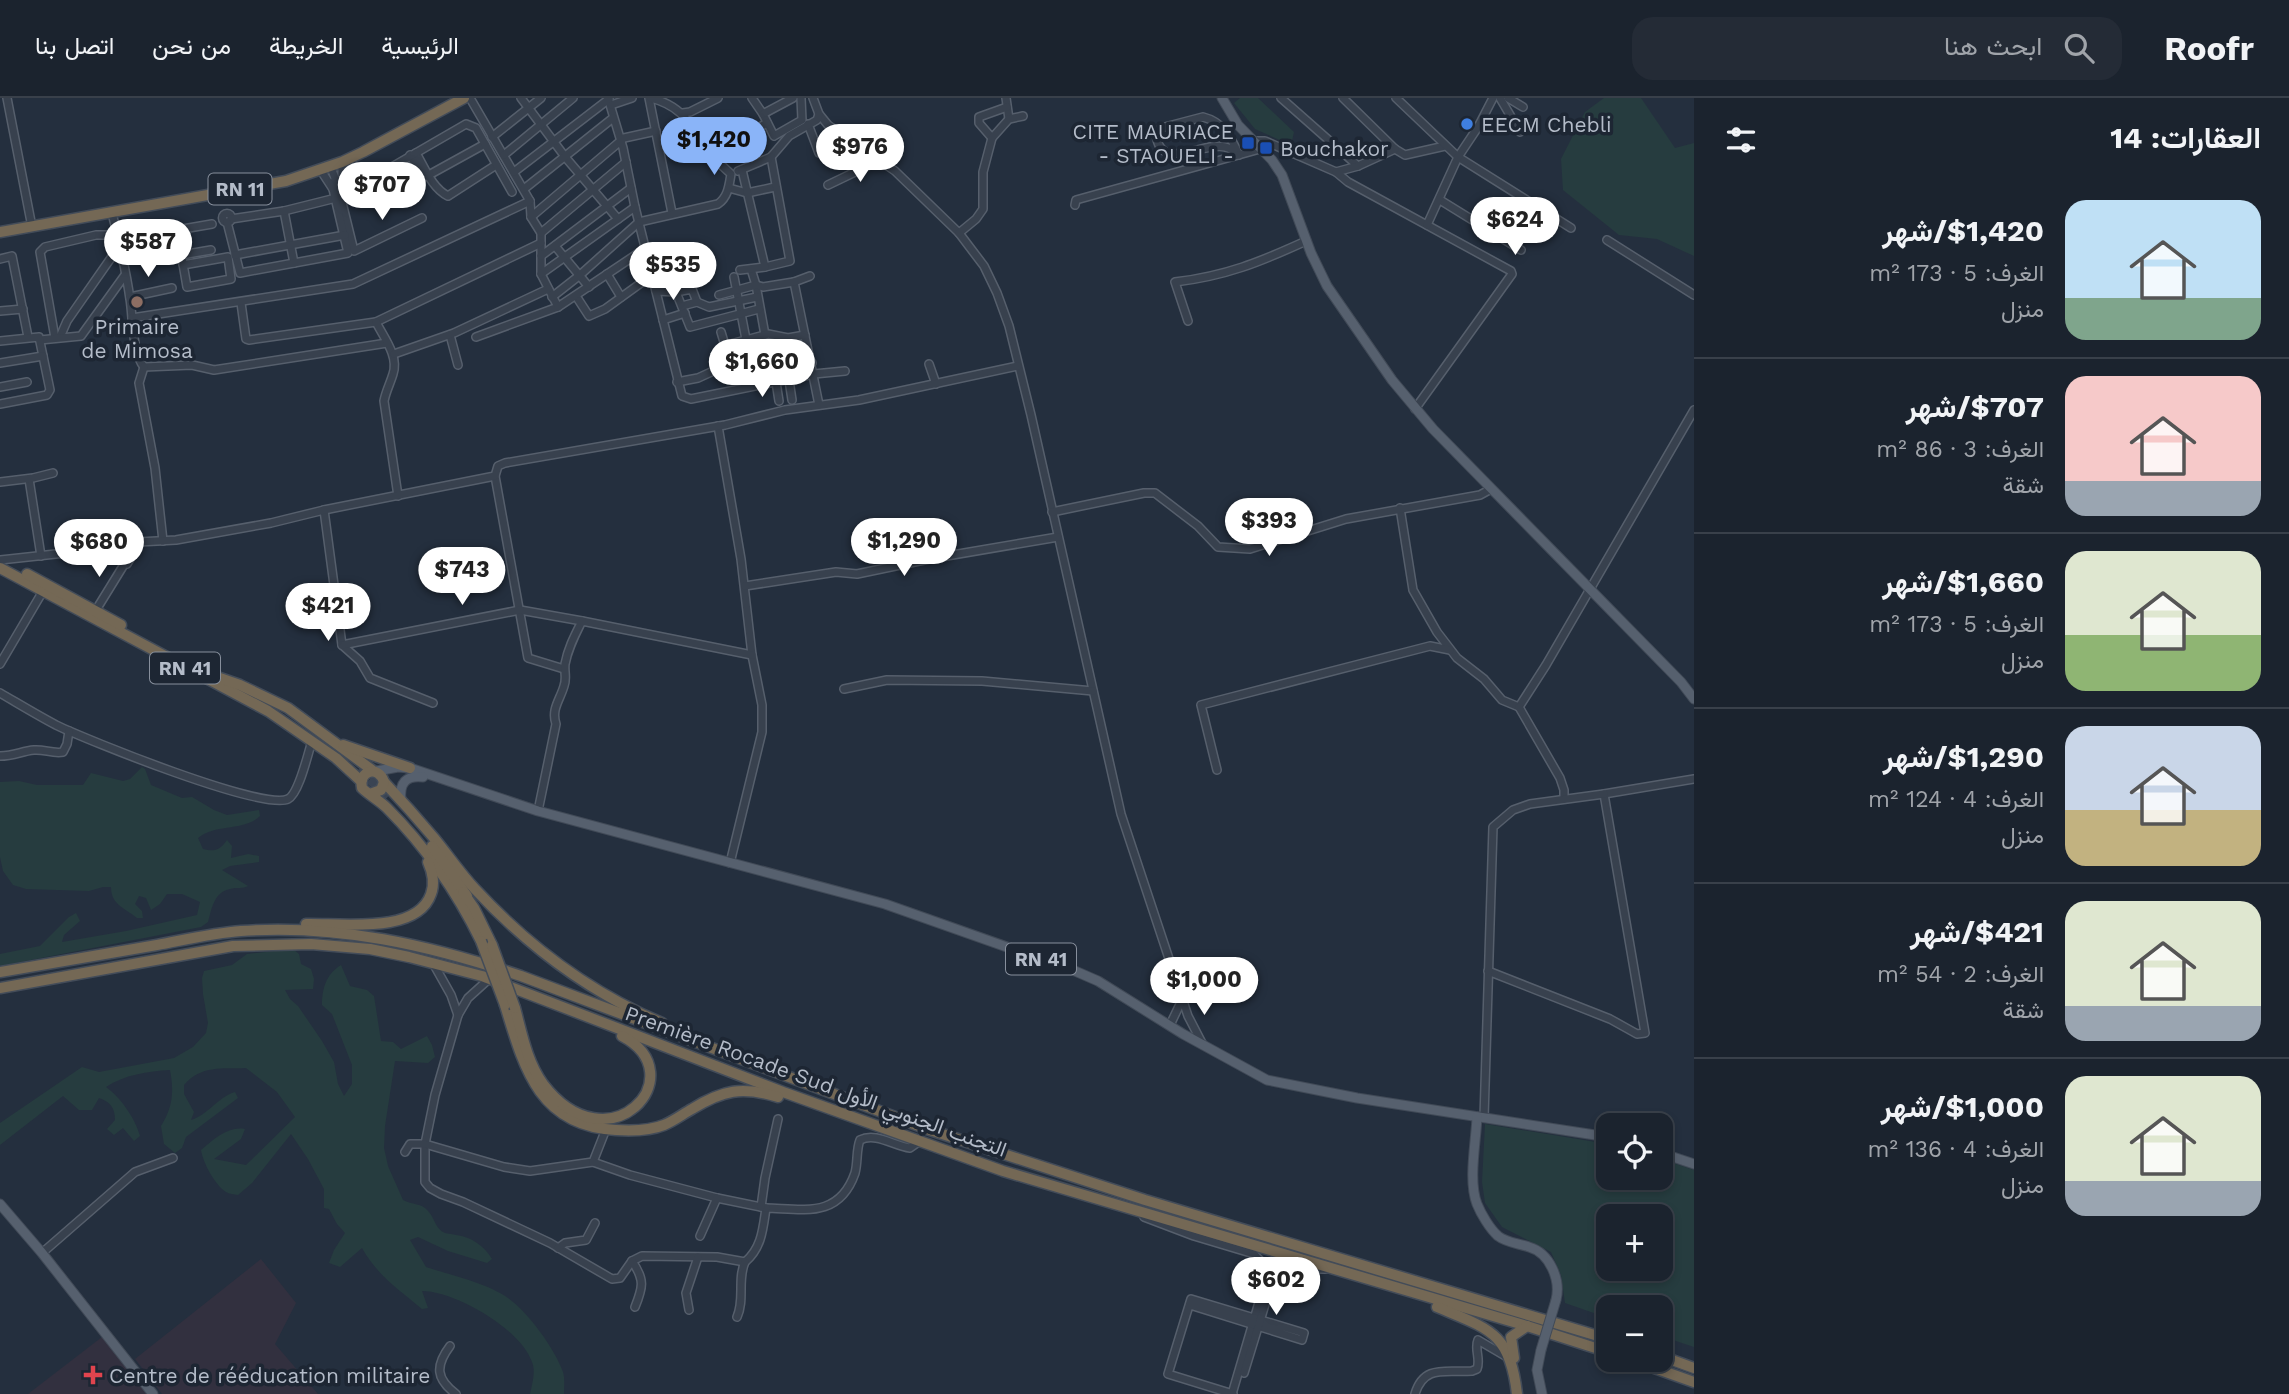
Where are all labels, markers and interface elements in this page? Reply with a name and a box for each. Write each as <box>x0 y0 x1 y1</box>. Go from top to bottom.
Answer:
search box <box>1632 17 2122 80</box>
icon: search <box>2060 29 2098 67</box>
text: Roofr <box>2164 29 2254 68</box>
text: ابحث هنا <box>1944 31 2042 61</box>
text: اتصل بنا <box>35 32 114 60</box>
text: من نحن <box>152 32 231 60</box>
text: الخريطة <box>269 32 343 60</box>
text: الرئيسية <box>381 32 459 60</box>
place label: EECM Chebli <box>1481 112 1612 137</box>
marker: EECM Chebli <box>1459 116 1475 132</box>
pin: $1,420 <box>657 118 771 177</box>
place label: CITE MAURIACE - STAOUELI - <box>1073 119 1234 168</box>
text: العقارات: 14 <box>2110 120 2261 155</box>
icon: filters <box>1722 121 1760 159</box>
pin: $976 <box>819 125 901 184</box>
text: $1,420 <box>677 126 751 153</box>
text: $976 <box>832 133 888 160</box>
marker: CITE MAURIACE - STAOUELI - <box>1240 135 1256 151</box>
place label: Bouchakor <box>1280 136 1389 161</box>
marker: Bouchakor <box>1258 140 1274 156</box>
pin: $707 <box>341 162 423 222</box>
text: $707 <box>354 171 410 198</box>
road number: RN 11 <box>208 174 272 204</box>
pin: $624 <box>1474 198 1556 257</box>
text: $624 <box>1486 206 1544 233</box>
text: $1,420/شهر <box>1882 213 2044 248</box>
pin: $587 <box>107 220 189 279</box>
text: $587 <box>120 228 176 255</box>
icon: home <box>2121 228 2205 312</box>
pin: $535 <box>632 242 714 302</box>
text: $535 <box>645 251 701 278</box>
text: الغرف: 5 · 173 m² <box>1869 260 2044 287</box>
marker: Primaire de Mimosa <box>129 294 145 310</box>
text: منزل <box>2001 296 2044 323</box>
place label: Primaire de Mimosa <box>81 314 193 363</box>
pin: $1,660 <box>705 340 819 399</box>
text: $1,660 <box>725 348 799 375</box>
text: $707/شهر <box>1906 389 2044 424</box>
icon: home <box>2121 404 2205 488</box>
text: الغرف: 3 · 86 m² <box>1876 436 2044 463</box>
text: شقة <box>2002 472 2044 499</box>
pin: $393 <box>1228 498 1310 558</box>
text: $393 <box>1241 507 1297 534</box>
pin: $1,290 <box>847 518 961 578</box>
pin: $680 <box>58 519 140 579</box>
text: $1,290 <box>867 527 941 554</box>
text: $680 <box>70 528 128 555</box>
pin: $743 <box>421 547 503 607</box>
text: $743 <box>434 556 490 583</box>
text: $1,660/شهر <box>1882 564 2044 599</box>
icon: home <box>2121 579 2205 663</box>
pin: $421 <box>287 584 369 643</box>
text: $421 <box>302 592 354 619</box>
text: الغرف: 5 · 173 m² <box>1869 611 2044 638</box>
text: منزل <box>2001 647 2044 674</box>
road number: RN 41 <box>150 652 220 684</box>
text: $1,290/شهر <box>1883 739 2044 774</box>
icon: home <box>2121 754 2205 838</box>
text: الغرف: 4 · 124 m² <box>1868 786 2044 813</box>
text: منزل <box>2001 822 2044 849</box>
text: $421/شهر <box>1910 914 2044 949</box>
icon: home <box>2121 929 2205 1013</box>
road number: RN 41 <box>1006 944 1076 974</box>
pin: $1,000 <box>1147 958 1261 1017</box>
text: الغرف: 2 · 54 m² <box>1877 961 2044 988</box>
text: $1,000 <box>1166 966 1242 993</box>
text: شقة <box>2002 997 2044 1024</box>
street label: Première Rocade Sud التجنب الجنوبي الأول <box>620 1000 1010 1167</box>
text: $1,000/شهر <box>1881 1089 2044 1124</box>
icon: home <box>2121 1104 2205 1188</box>
map controls <box>1596 1113 1673 1372</box>
button: locate <box>1596 1113 1673 1190</box>
text: الغرف: 4 · 136 m² <box>1867 1136 2044 1163</box>
text: منزل <box>2001 1172 2044 1199</box>
button: + <box>1596 1204 1673 1281</box>
pin: $602 <box>1235 1258 1317 1317</box>
text: $602 <box>1247 1266 1305 1293</box>
button: − <box>1596 1295 1673 1372</box>
place label: Centre de rééducation militaire <box>109 1363 430 1388</box>
marker: Centre de rééducation militaire <box>83 1365 103 1385</box>

